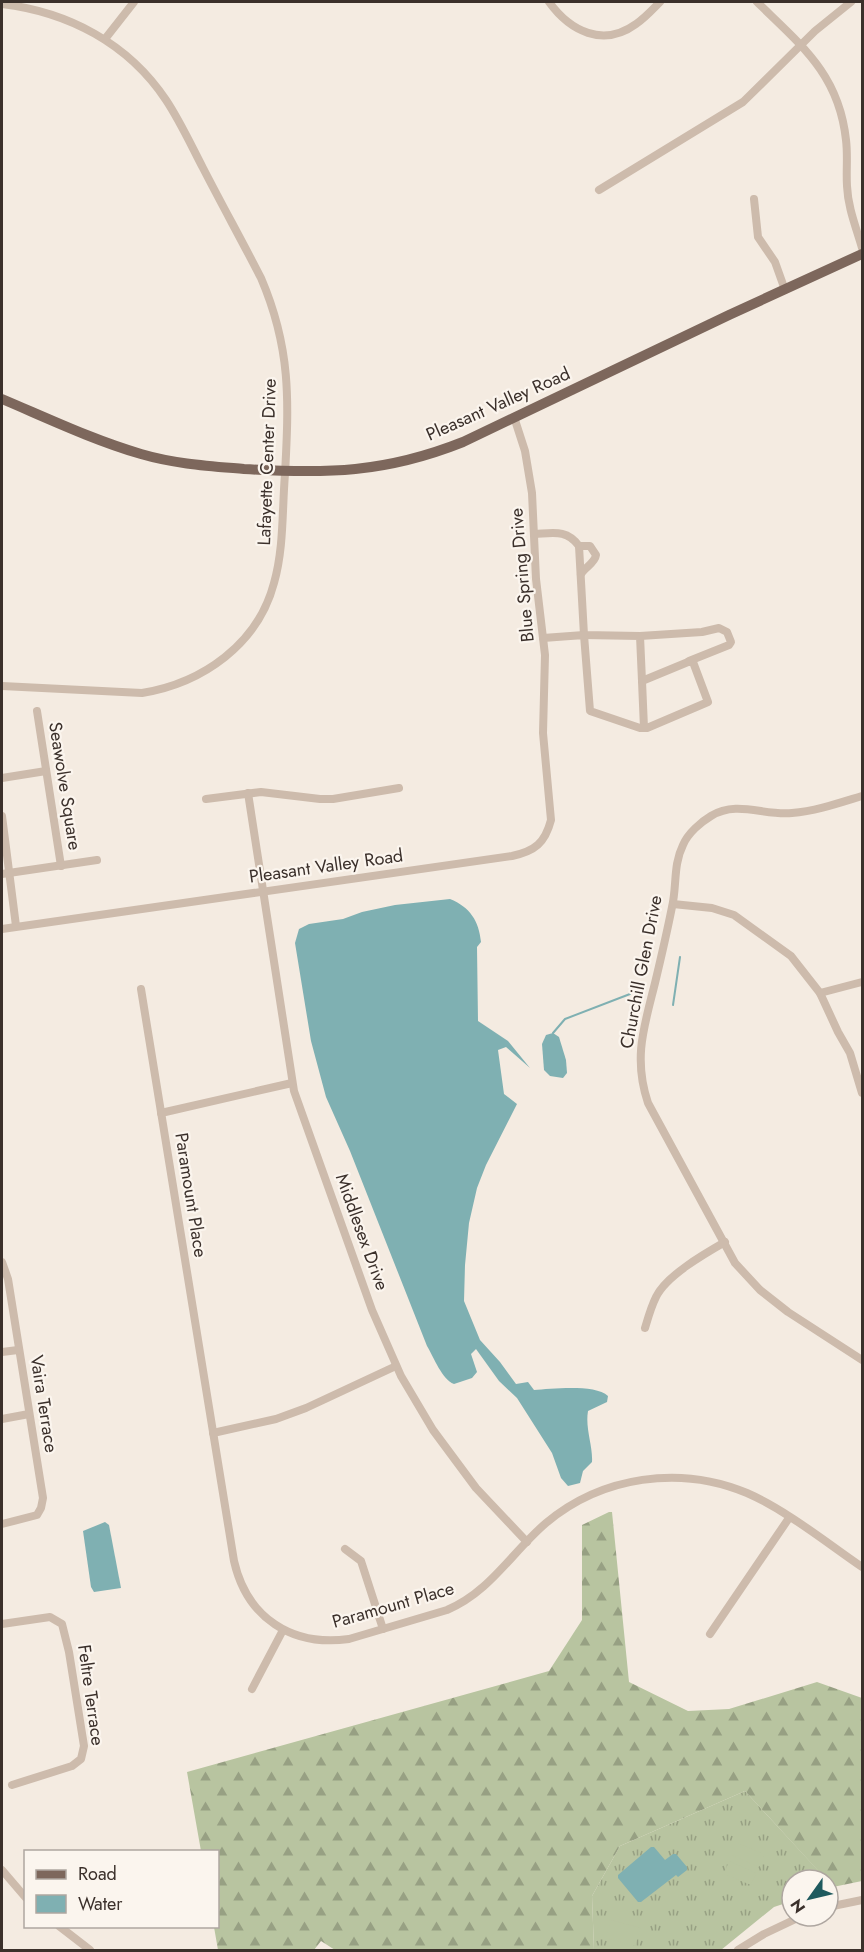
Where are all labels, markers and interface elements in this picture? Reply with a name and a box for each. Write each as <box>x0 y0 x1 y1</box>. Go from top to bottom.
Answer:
street label: Pleasant Valley Road <box>422 361 574 447</box>
street label: Lafayette Center Drive <box>251 378 283 546</box>
street label: Blue Spring Drive <box>503 507 541 643</box>
street label: Seawolve Square <box>42 720 88 852</box>
street label: Pleasant Valley Road <box>247 842 405 890</box>
street label: Churchill Glen Drive <box>613 893 669 1051</box>
street label: Paramount Place <box>168 1131 214 1259</box>
street label: Middlesex Drive <box>329 1170 395 1294</box>
street label: Vaira Terrace <box>23 1353 65 1455</box>
street label: Paramount Place <box>329 1575 457 1635</box>
street label: Feltre Terrace <box>71 1643 111 1747</box>
legend <box>24 1850 219 1928</box>
text: Road <box>78 1861 117 1887</box>
north arrow <box>780 1868 840 1928</box>
text: Water <box>78 1891 123 1917</box>
text: N <box>785 1894 811 1918</box>

